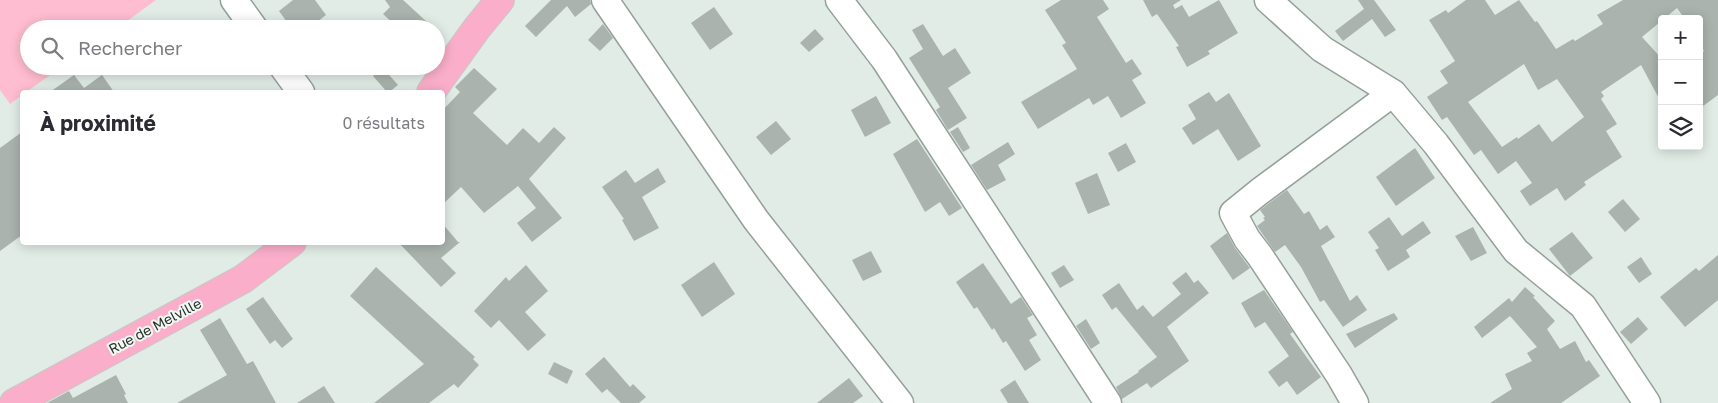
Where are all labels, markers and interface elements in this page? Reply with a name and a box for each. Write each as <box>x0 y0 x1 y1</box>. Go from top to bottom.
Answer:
map controls <box>1658 15 1703 150</box>
button: + <box>1658 15 1703 60</box>
search box <box>20 20 445 75</box>
icon: search <box>38 34 66 62</box>
text: Rechercher <box>78 36 183 59</box>
button: − <box>1658 60 1703 105</box>
button: layers <box>1658 105 1703 150</box>
text: À proximité <box>40 110 156 136</box>
text: 0 résultats <box>343 113 425 133</box>
street label: Rue de Melville <box>106 294 204 357</box>

